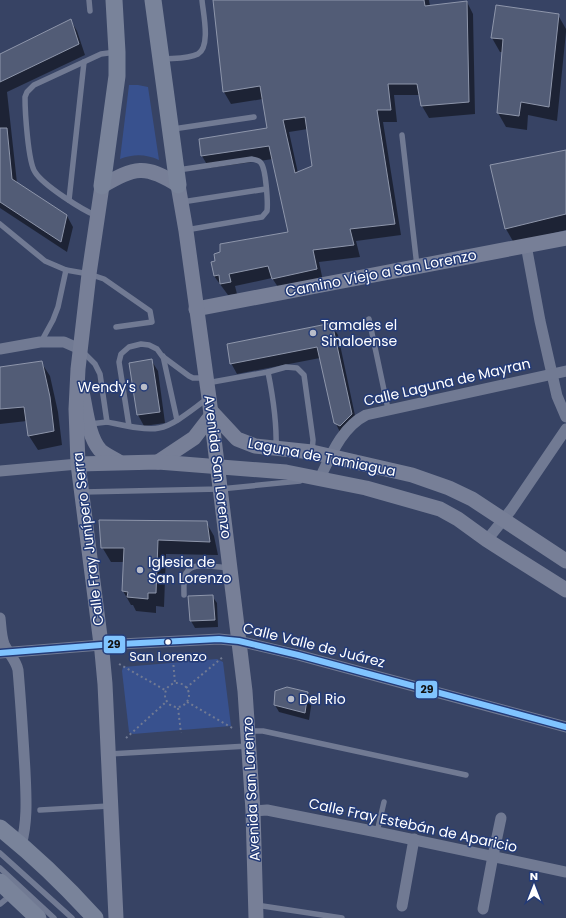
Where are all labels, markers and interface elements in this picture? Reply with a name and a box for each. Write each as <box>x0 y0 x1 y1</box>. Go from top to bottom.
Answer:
street label: Camino Viejo a San Lorenzo <box>284 245 478 301</box>
place label: Tamales el Sinaloense <box>321 315 397 351</box>
marker: Tamales el Sinaloense <box>308 328 318 338</box>
street label: Calle Laguna de Mayran <box>362 353 532 411</box>
place label: Wendy's <box>78 377 136 397</box>
marker: Wendy's <box>139 382 149 392</box>
street label: Avenida San Lorenzo <box>199 394 237 540</box>
street label: Laguna de Tamiagua <box>246 433 398 481</box>
street label: Calle Fray Junípero Serra <box>67 451 109 627</box>
place label: Iglesia de San Lorenzo <box>148 552 232 588</box>
marker: Iglesia de San Lorenzo <box>135 565 145 575</box>
street label: Calle Valle de Juárez <box>241 618 387 672</box>
line badge: 29 <box>103 635 126 654</box>
text: 29 <box>107 636 121 652</box>
marker: San Lorenzo <box>163 637 173 647</box>
place label: San Lorenzo <box>129 647 207 666</box>
line badge: 29 <box>415 680 438 699</box>
text: 29 <box>420 681 434 697</box>
place label: Del Rio <box>299 689 346 709</box>
marker: Del Rio <box>286 694 296 704</box>
street label: Avenida San Lorenzo <box>237 716 265 862</box>
street label: Calle Fray Estebán de Aparicio <box>307 793 519 857</box>
north arrow <box>514 866 554 906</box>
text: N <box>530 868 538 884</box>

